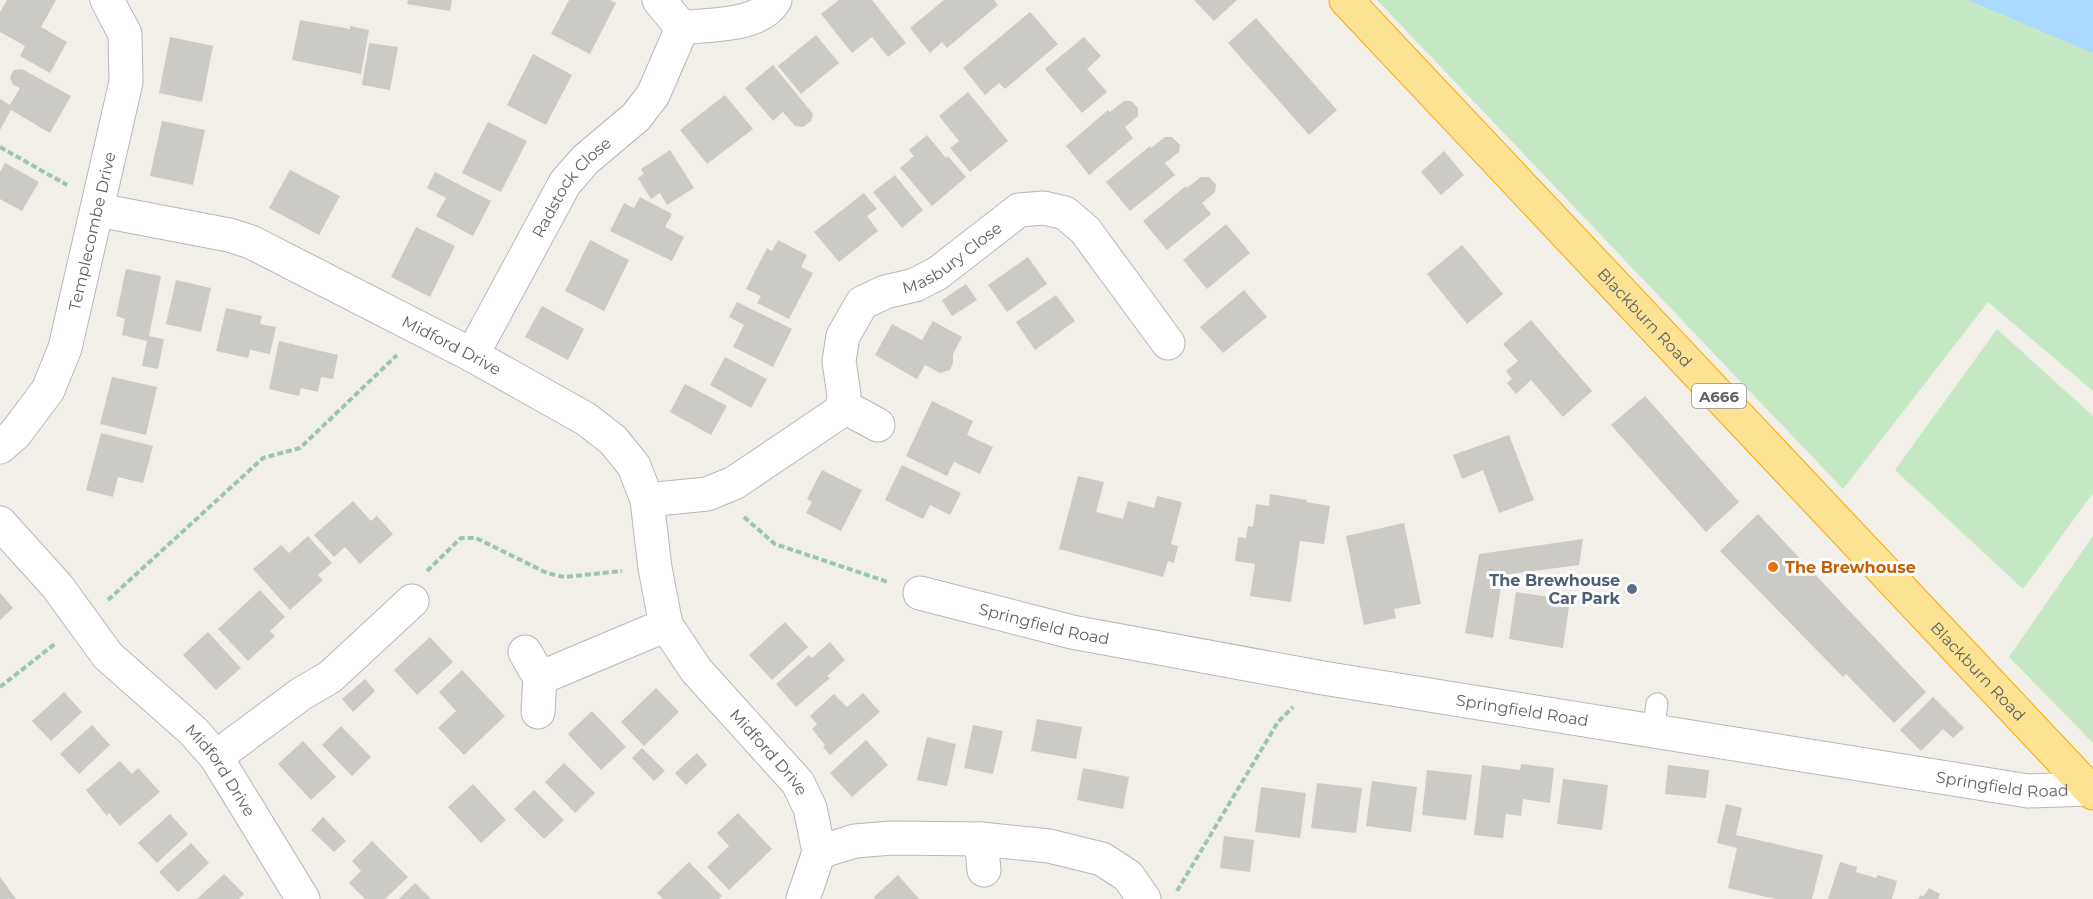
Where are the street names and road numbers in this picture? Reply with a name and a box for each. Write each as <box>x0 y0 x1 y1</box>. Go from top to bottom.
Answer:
street label: Radstock Close <box>528 133 615 241</box>
street label: Templecombe Drive <box>64 150 119 312</box>
street label: Masbury Close <box>900 218 1005 297</box>
street label: Blackburn Road <box>1594 264 1696 371</box>
street label: Midford Drive <box>399 311 504 379</box>
road number: A666 <box>1692 384 1746 408</box>
street label: Springfield Road <box>977 599 1111 648</box>
street label: Blackburn Road <box>1927 618 2029 725</box>
street label: Springfield Road <box>1455 690 1590 730</box>
street label: Midford Drive <box>726 705 812 798</box>
street label: Midford Drive <box>182 720 260 820</box>
street label: Springfield Road <box>1935 767 2069 801</box>

